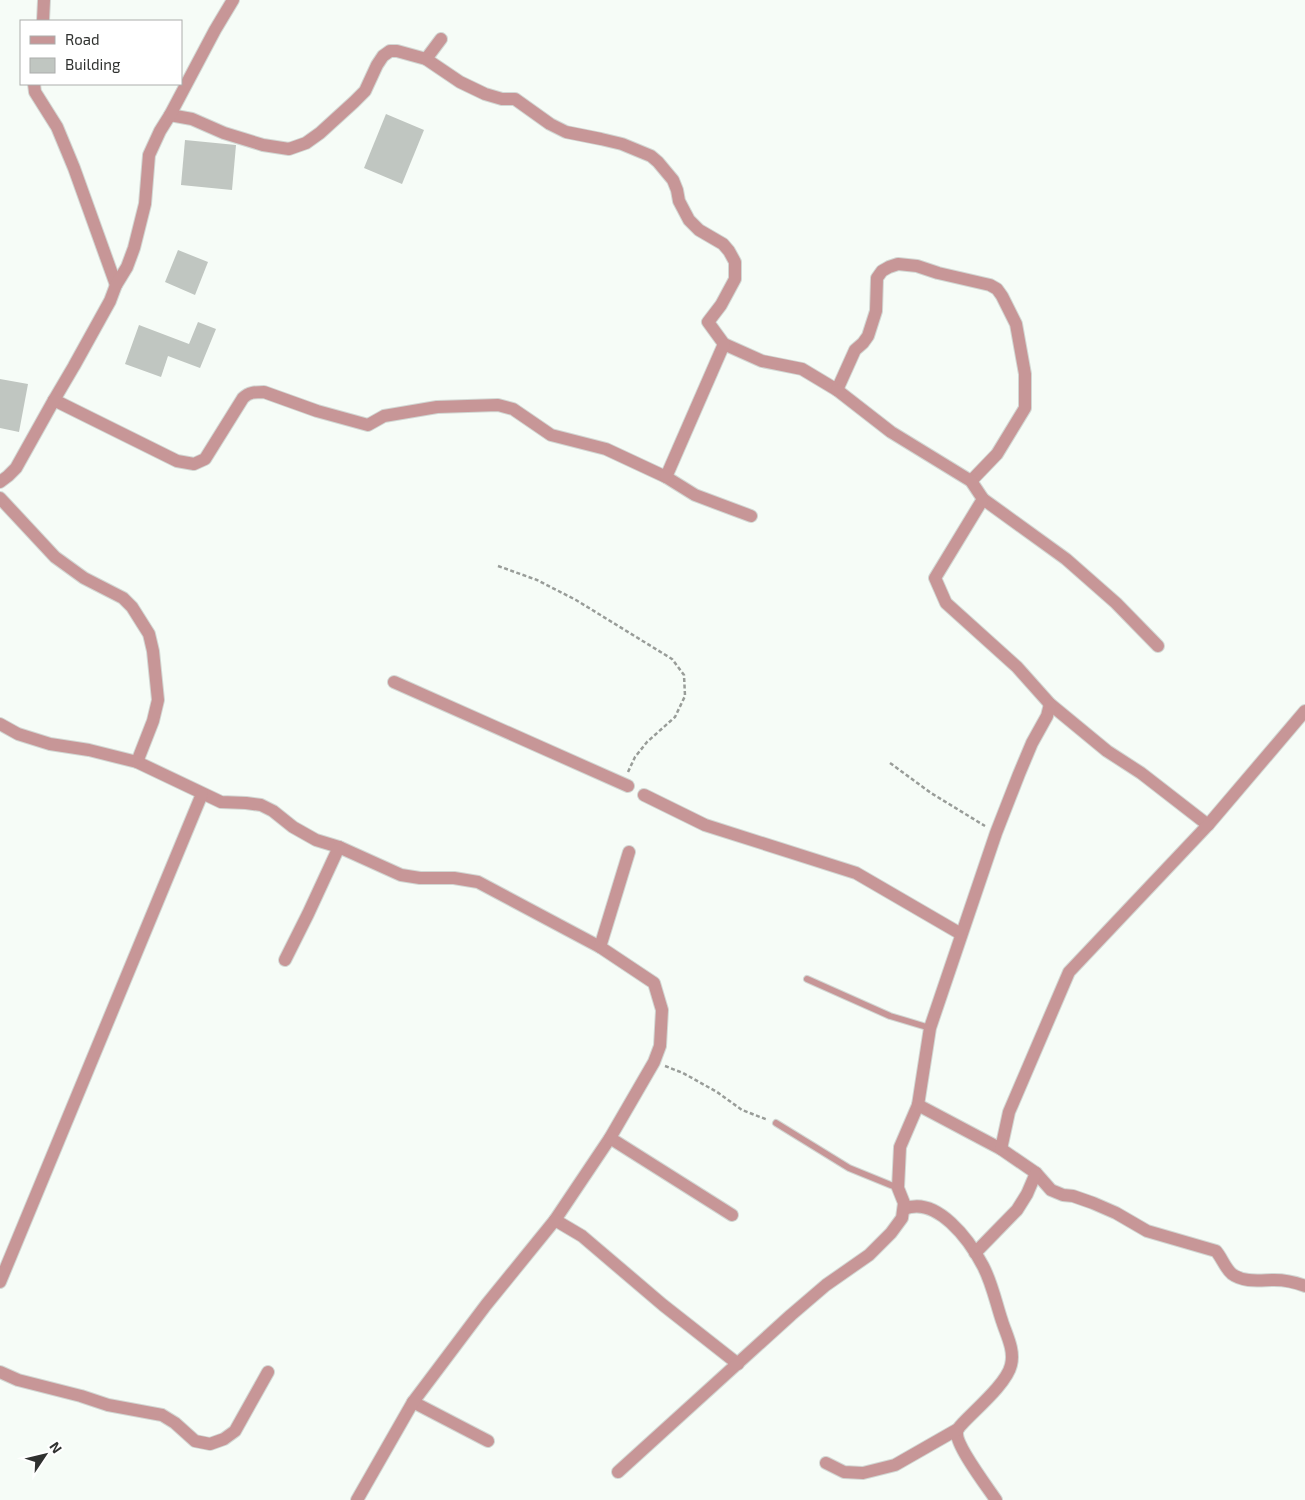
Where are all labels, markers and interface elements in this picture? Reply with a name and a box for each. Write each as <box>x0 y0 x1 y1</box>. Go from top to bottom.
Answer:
legend <box>20 20 182 85</box>
text: Road <box>65 30 100 48</box>
text: Building <box>65 55 121 73</box>
north arrow <box>20 1430 70 1480</box>
text: N <box>46 1438 66 1456</box>

